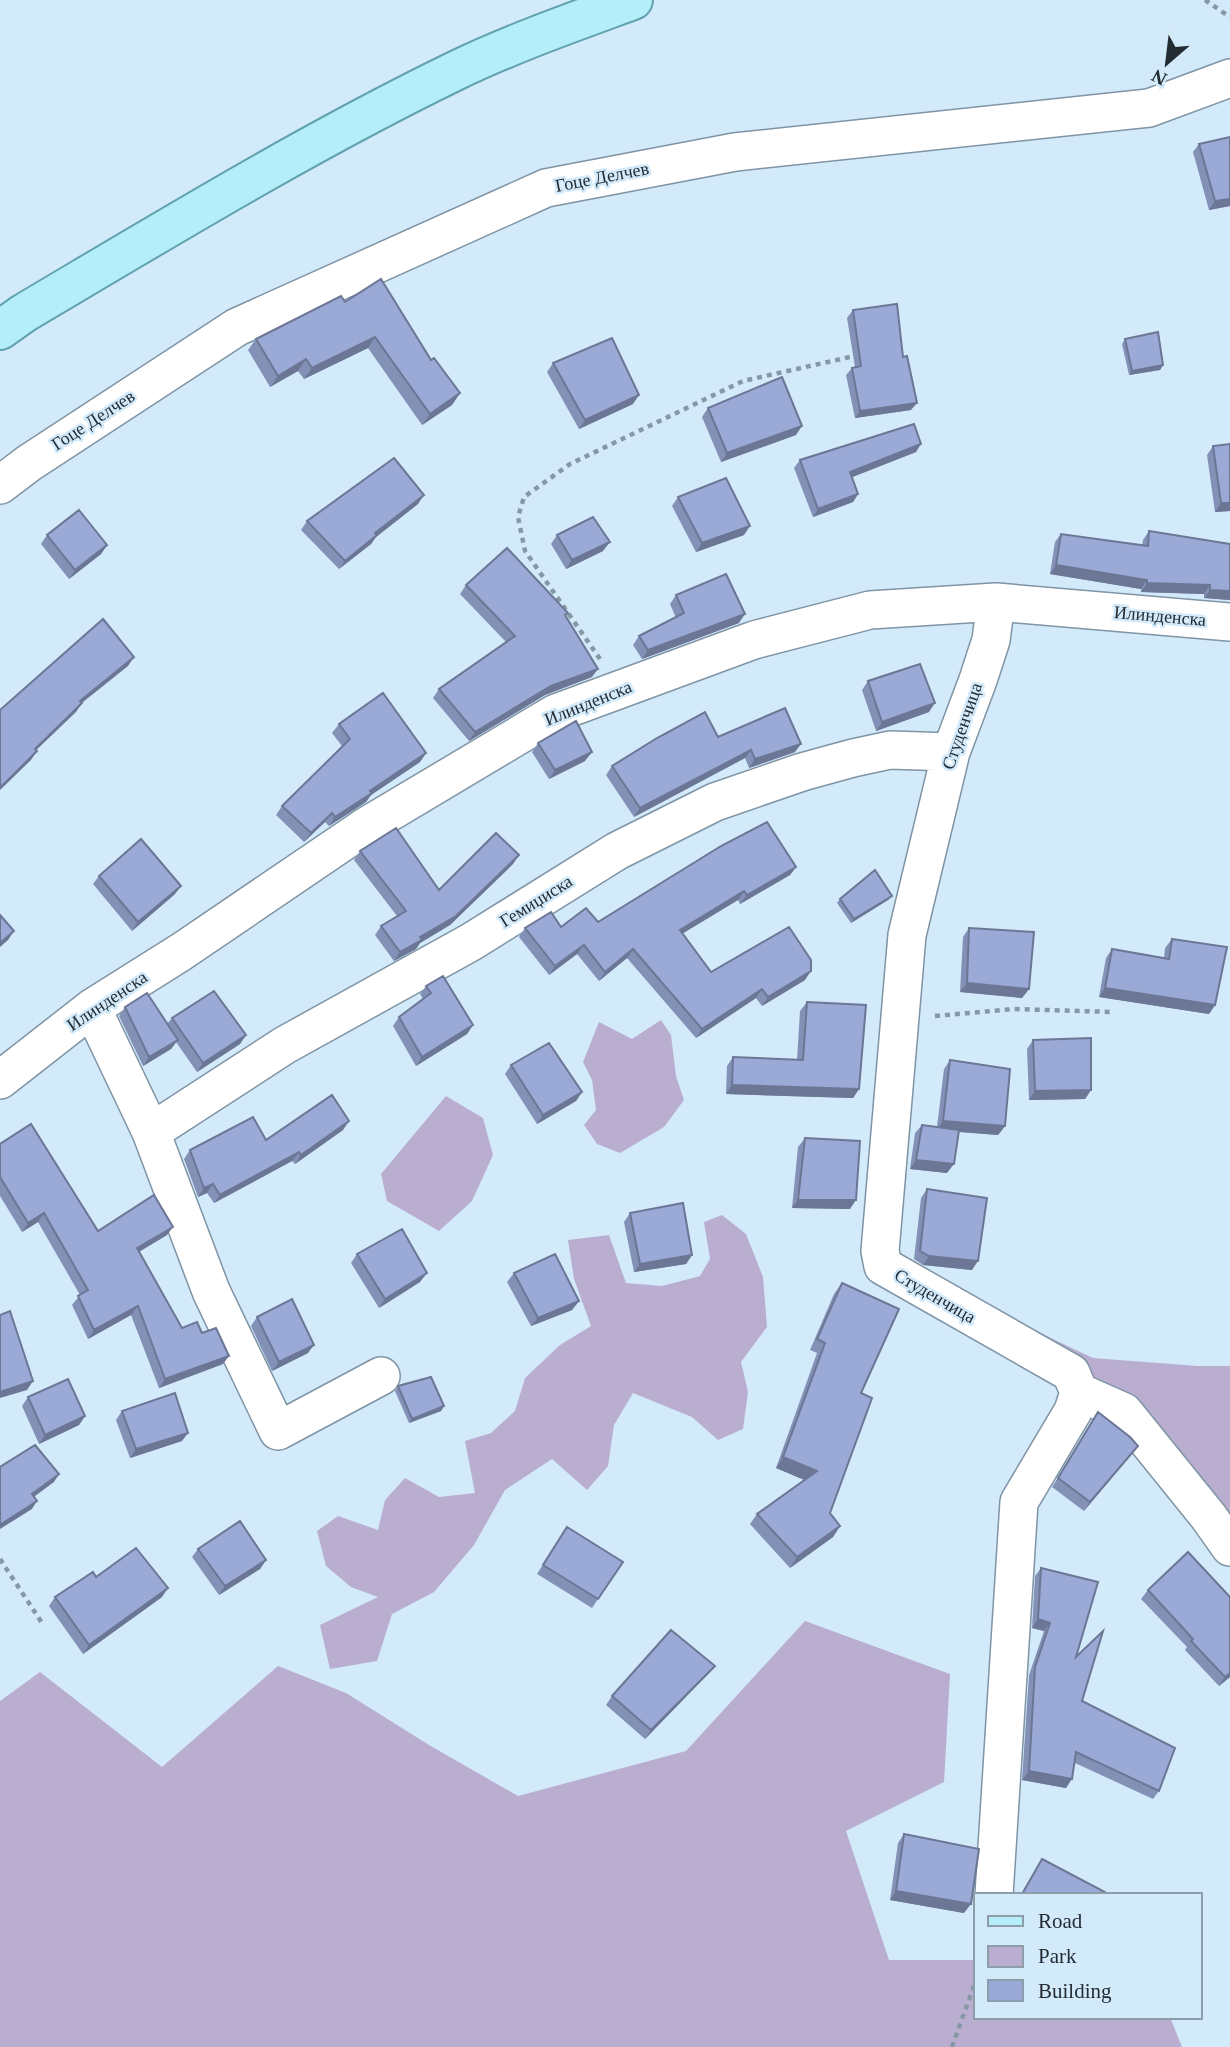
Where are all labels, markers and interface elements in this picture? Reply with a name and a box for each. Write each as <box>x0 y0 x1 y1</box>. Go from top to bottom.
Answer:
north arrow <box>1132 28 1202 98</box>
text: N <box>1148 65 1170 90</box>
street label: Гоце Делчев <box>553 158 651 196</box>
street label: Гоце Делчев <box>48 386 138 454</box>
street label: Илинденска <box>1113 602 1207 630</box>
street label: Илинденска <box>541 676 635 730</box>
street label: Студенчица <box>938 680 986 772</box>
street label: Гемиџиска <box>496 871 576 931</box>
street label: Илинденска <box>63 967 151 1035</box>
street label: Студенчица <box>891 1265 979 1327</box>
legend <box>974 1893 1202 2019</box>
text: Road <box>1038 1909 1083 1933</box>
text: Park <box>1038 1944 1077 1968</box>
text: Building <box>1038 1979 1112 2003</box>

